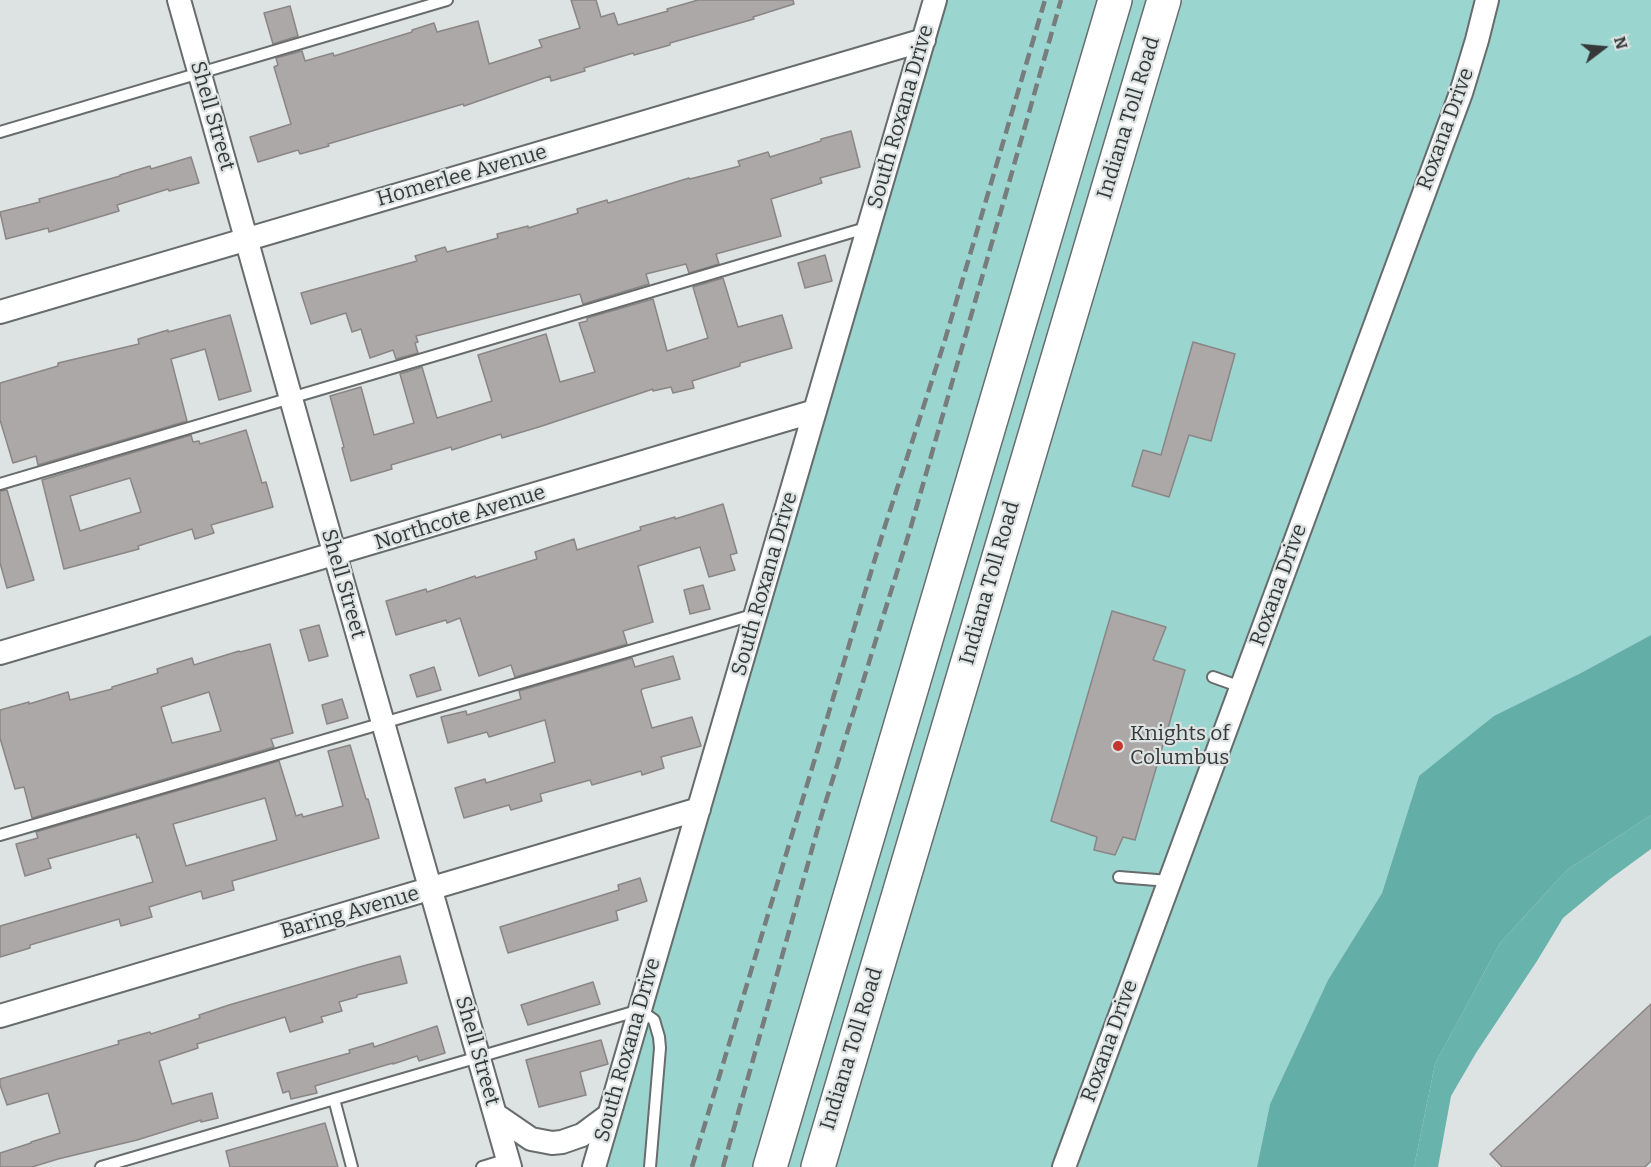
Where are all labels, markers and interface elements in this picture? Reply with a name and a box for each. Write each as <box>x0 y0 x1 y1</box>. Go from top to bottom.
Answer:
north arrow <box>1573 18 1633 78</box>
street label: South Roxana Drive <box>863 22 939 212</box>
street label: Indiana Toll Road <box>1092 34 1166 202</box>
text: N <box>1610 34 1632 51</box>
street label: Shell Street <box>184 58 240 174</box>
street label: Roxana Drive <box>1412 65 1480 193</box>
street label: Homerlee Avenue <box>374 140 550 212</box>
street label: Northcote Avenue <box>371 480 549 556</box>
street label: South Roxana Drive <box>727 489 803 679</box>
street label: Indiana Toll Road <box>955 499 1025 667</box>
street label: Roxana Drive <box>1245 521 1313 649</box>
street label: Shell Street <box>315 526 371 642</box>
place label: Knights of Columbus <box>1130 721 1230 771</box>
marker: Knights of Columbus <box>1111 739 1125 753</box>
street label: Baring Avenue <box>278 881 422 945</box>
street label: South Roxana Drive <box>590 955 666 1145</box>
street label: Indiana Toll Road <box>815 965 889 1133</box>
street label: Roxana Drive <box>1076 977 1144 1105</box>
street label: Shell Street <box>449 993 505 1109</box>

